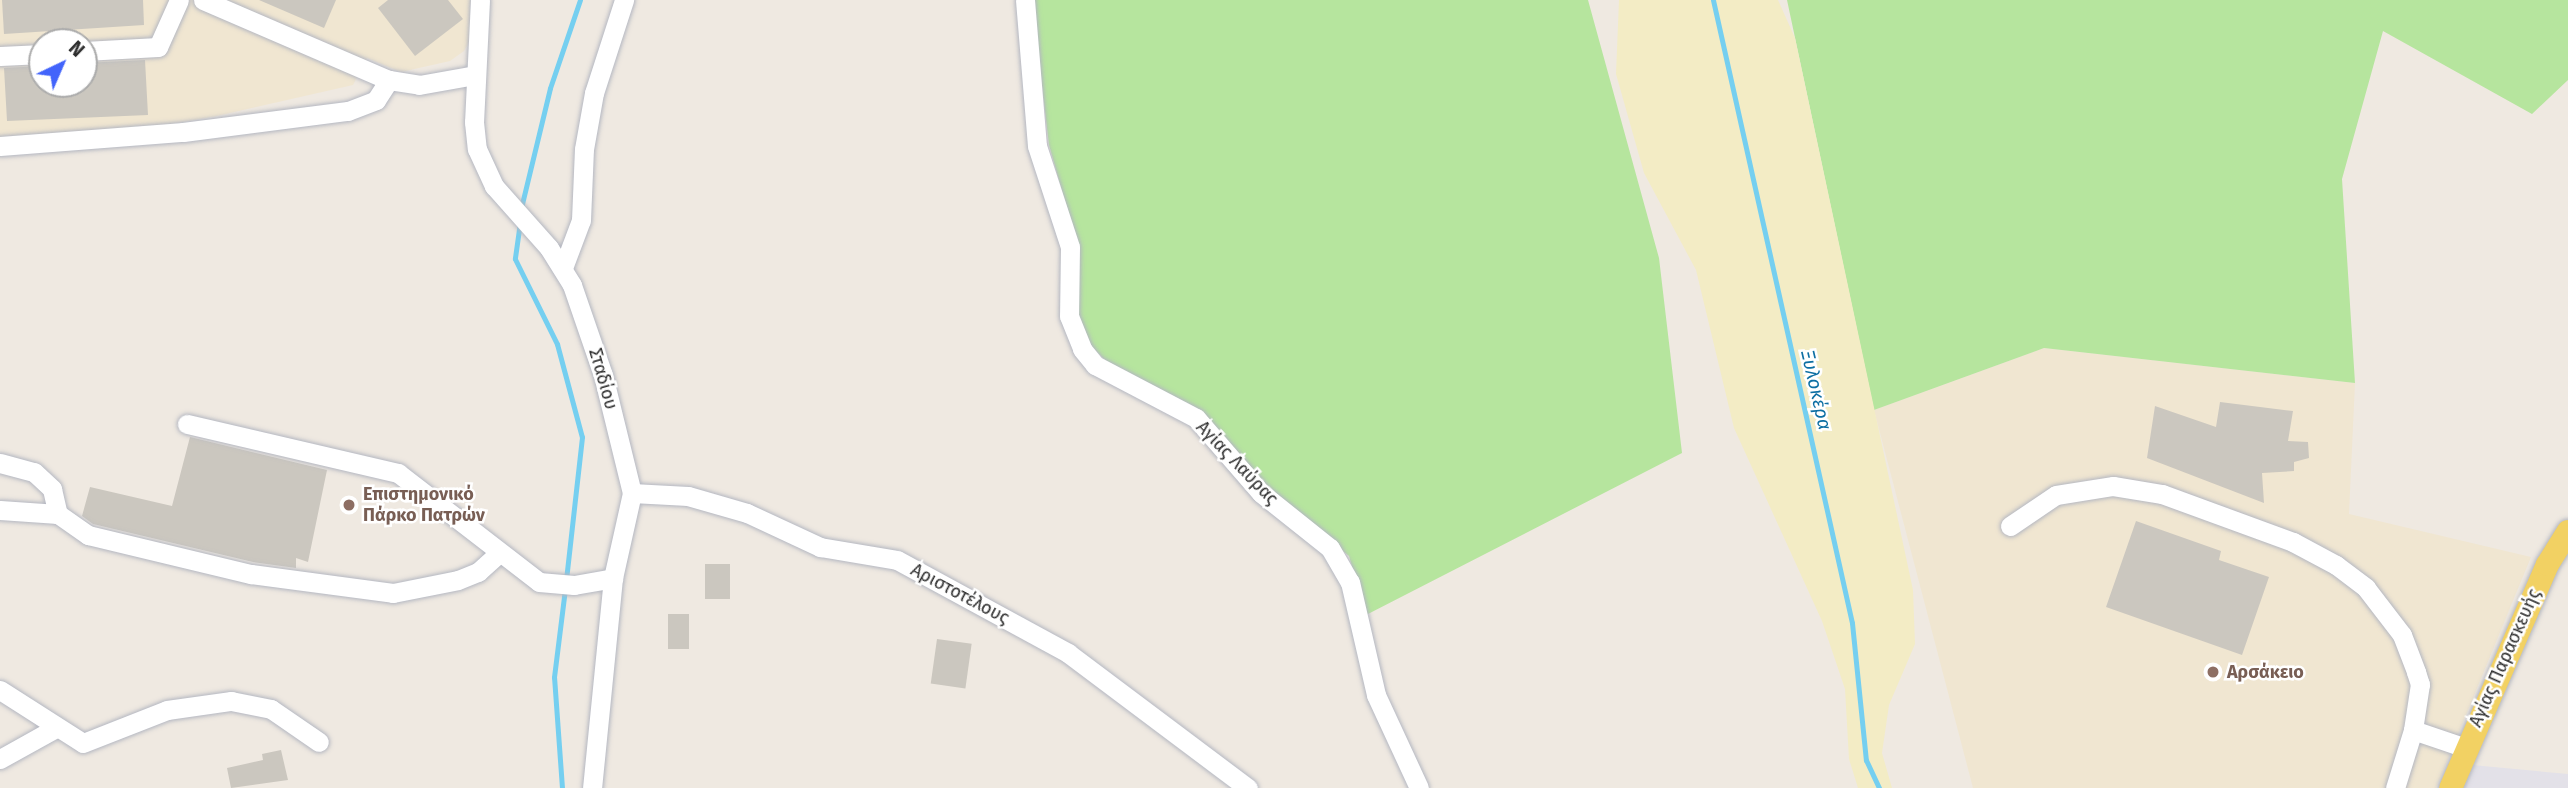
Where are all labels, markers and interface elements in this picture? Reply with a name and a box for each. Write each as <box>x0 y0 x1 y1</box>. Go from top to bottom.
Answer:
north arrow <box>28 28 98 98</box>
text: N <box>64 36 89 62</box>
street label: Σταδίου <box>584 346 622 412</box>
water label: Ξυλοκέρα <box>1796 348 1836 432</box>
street label: Αγίας Λαύρας <box>1192 417 1282 509</box>
place label: Επιστημονικό Πάρκο Πατρών <box>363 484 485 526</box>
marker: Επιστημονικό Πάρκο Πατρών <box>341 497 357 513</box>
street label: Αριστοτέλους <box>907 559 1013 629</box>
street label: Αγίας Παρασκευής <box>2465 586 2545 730</box>
place label: Αρσάκειο <box>2227 661 2304 683</box>
marker: Αρσάκειο <box>2205 664 2221 680</box>

